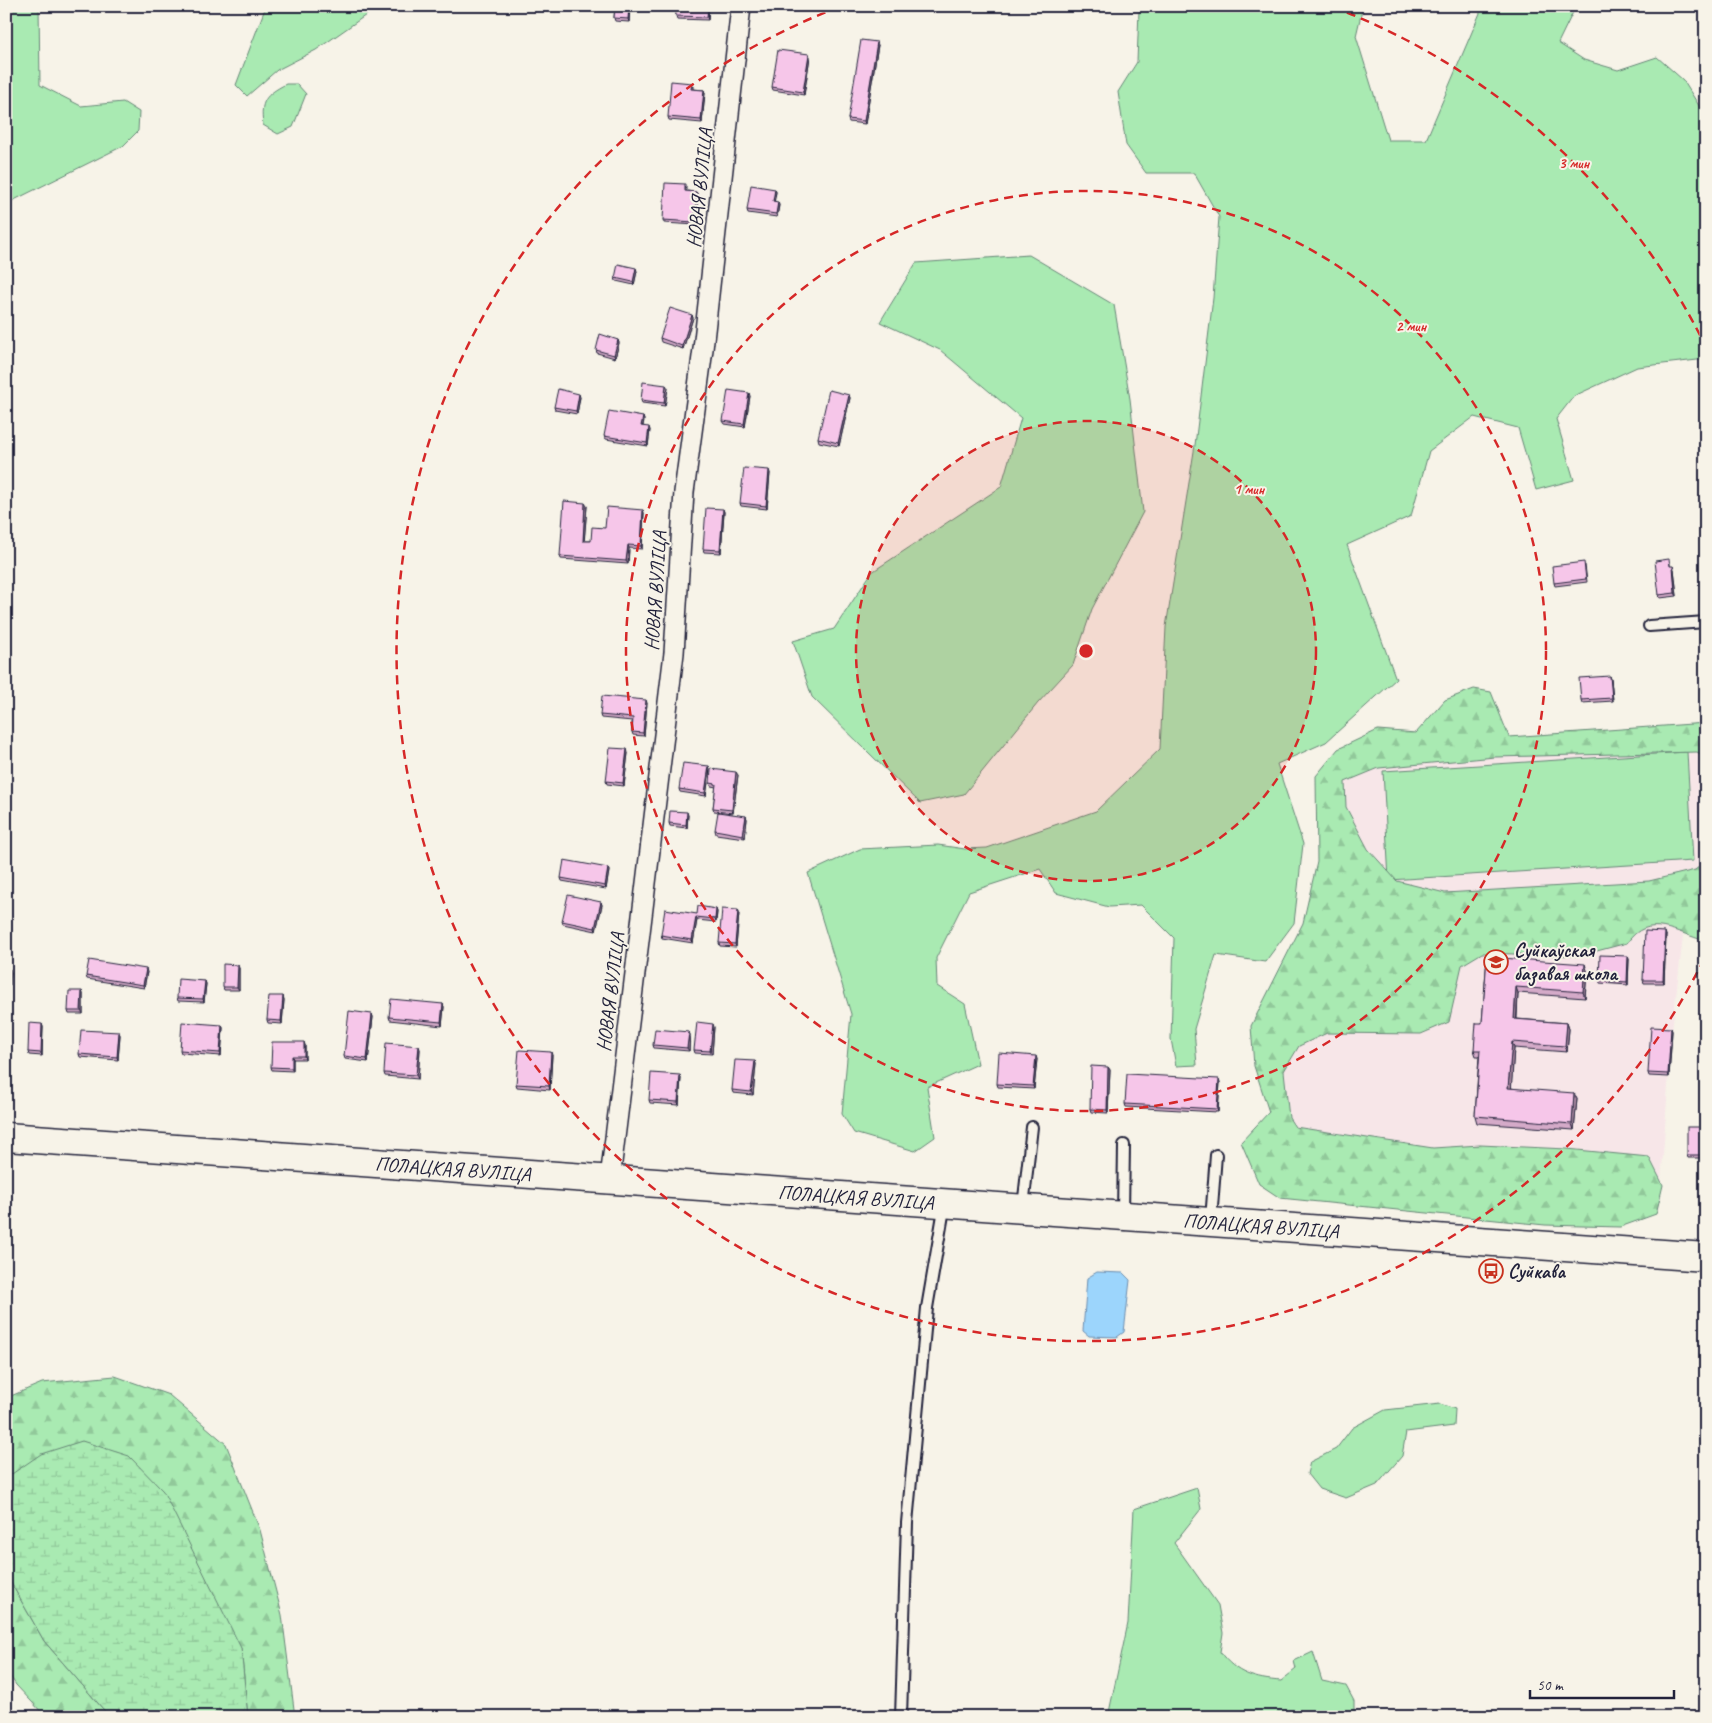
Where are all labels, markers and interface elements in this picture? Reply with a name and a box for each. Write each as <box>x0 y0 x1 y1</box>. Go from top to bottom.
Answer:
street label: НОВАЯ ВУЛІЦА <box>681 126 718 249</box>
text: 3 мин <box>1559 154 1591 173</box>
text: 2 мин <box>1396 317 1428 336</box>
text: 1 мин <box>1234 480 1266 499</box>
street label: НОВАЯ ВУЛІЦА <box>639 530 672 652</box>
centre of rings <box>1077 642 1095 660</box>
street label: НОВАЯ ВУЛІЦА <box>591 930 630 1053</box>
place label: Суйкаўская базавая школа <box>1514 938 1619 987</box>
school or university icon: Суйкаўская базавая школа <box>1483 949 1509 975</box>
street label: ПОЛАЦКАЯ ВУЛІЦА <box>374 1151 532 1187</box>
street label: ПОЛАЦКАЯ ВУЛІЦА <box>777 1180 935 1216</box>
street label: ПОЛАЦКАЯ ВУЛІЦА <box>1182 1208 1340 1244</box>
bus stop icon: Суйкава <box>1478 1258 1504 1284</box>
place label: Суйкава <box>1508 1259 1566 1284</box>
scale bar <box>1530 1668 1673 1700</box>
text: 50 m <box>1537 1676 1564 1695</box>

